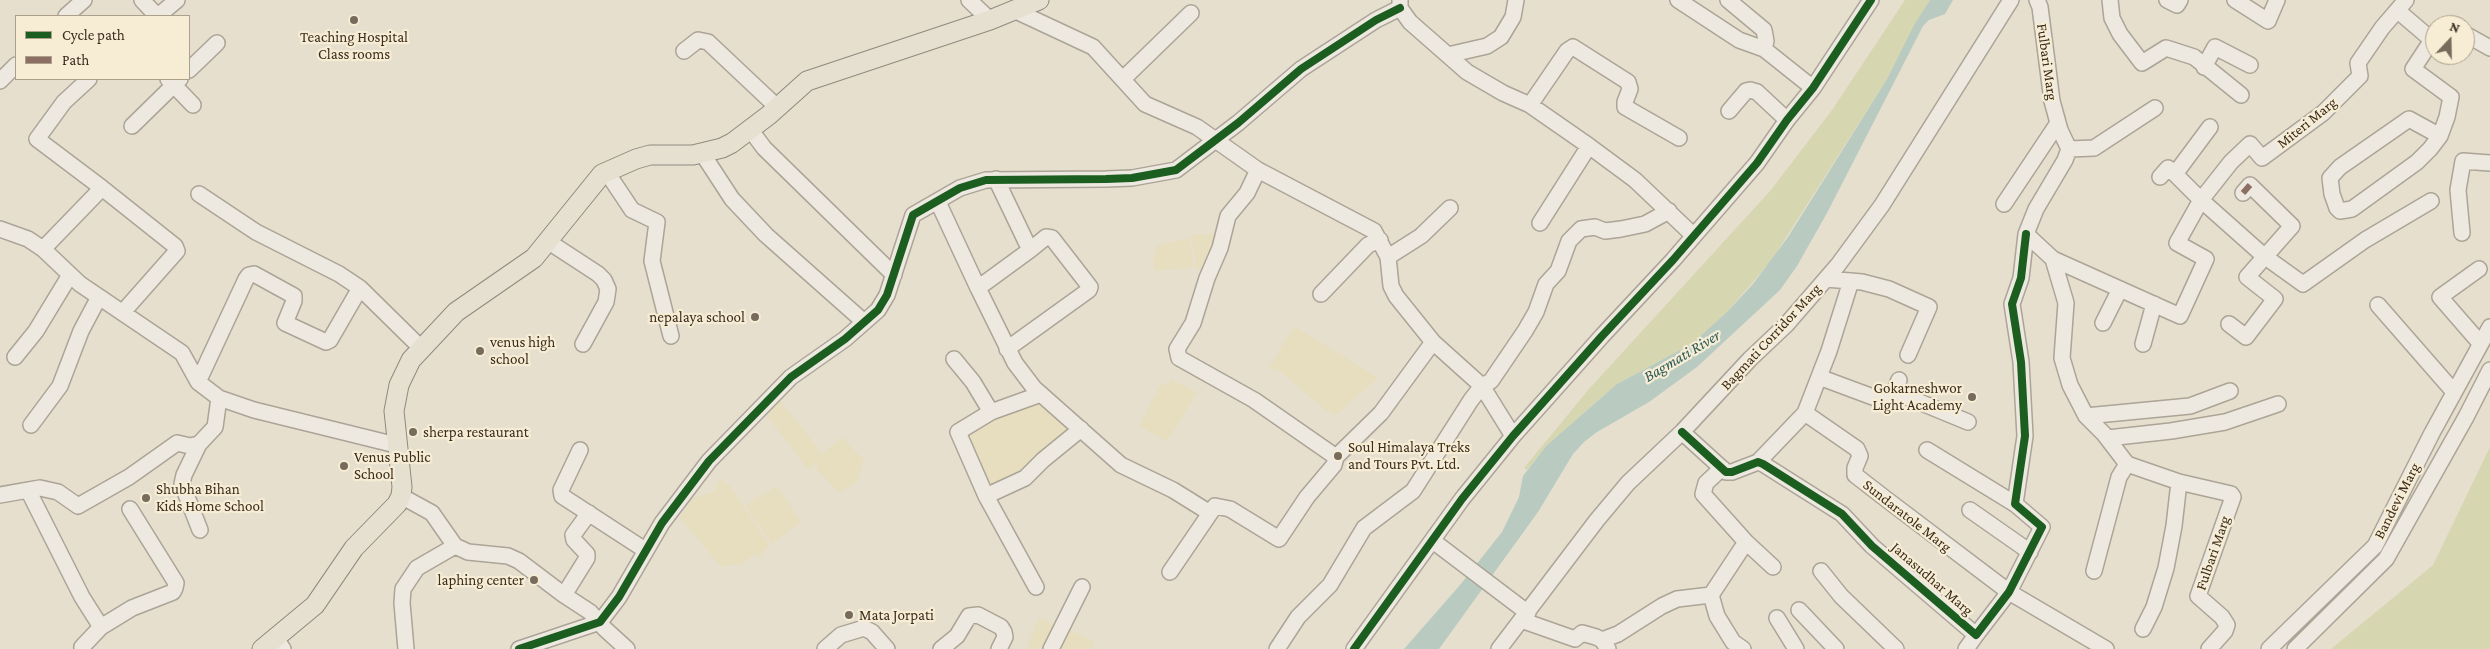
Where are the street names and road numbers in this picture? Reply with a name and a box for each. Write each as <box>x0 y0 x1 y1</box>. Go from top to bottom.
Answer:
street label: Fulbari Marg <box>2033 22 2061 102</box>
street label: Miteri Marg <box>2274 93 2340 153</box>
street label: Bagmati Corridor Marg <box>1717 280 1825 394</box>
street label: Bandevi Marg <box>2370 460 2424 542</box>
street label: Sundaratole Marg <box>1859 476 1955 556</box>
street label: Fulbari Marg <box>2192 513 2234 593</box>
street label: Janasudhar Marg <box>1887 538 1977 620</box>

